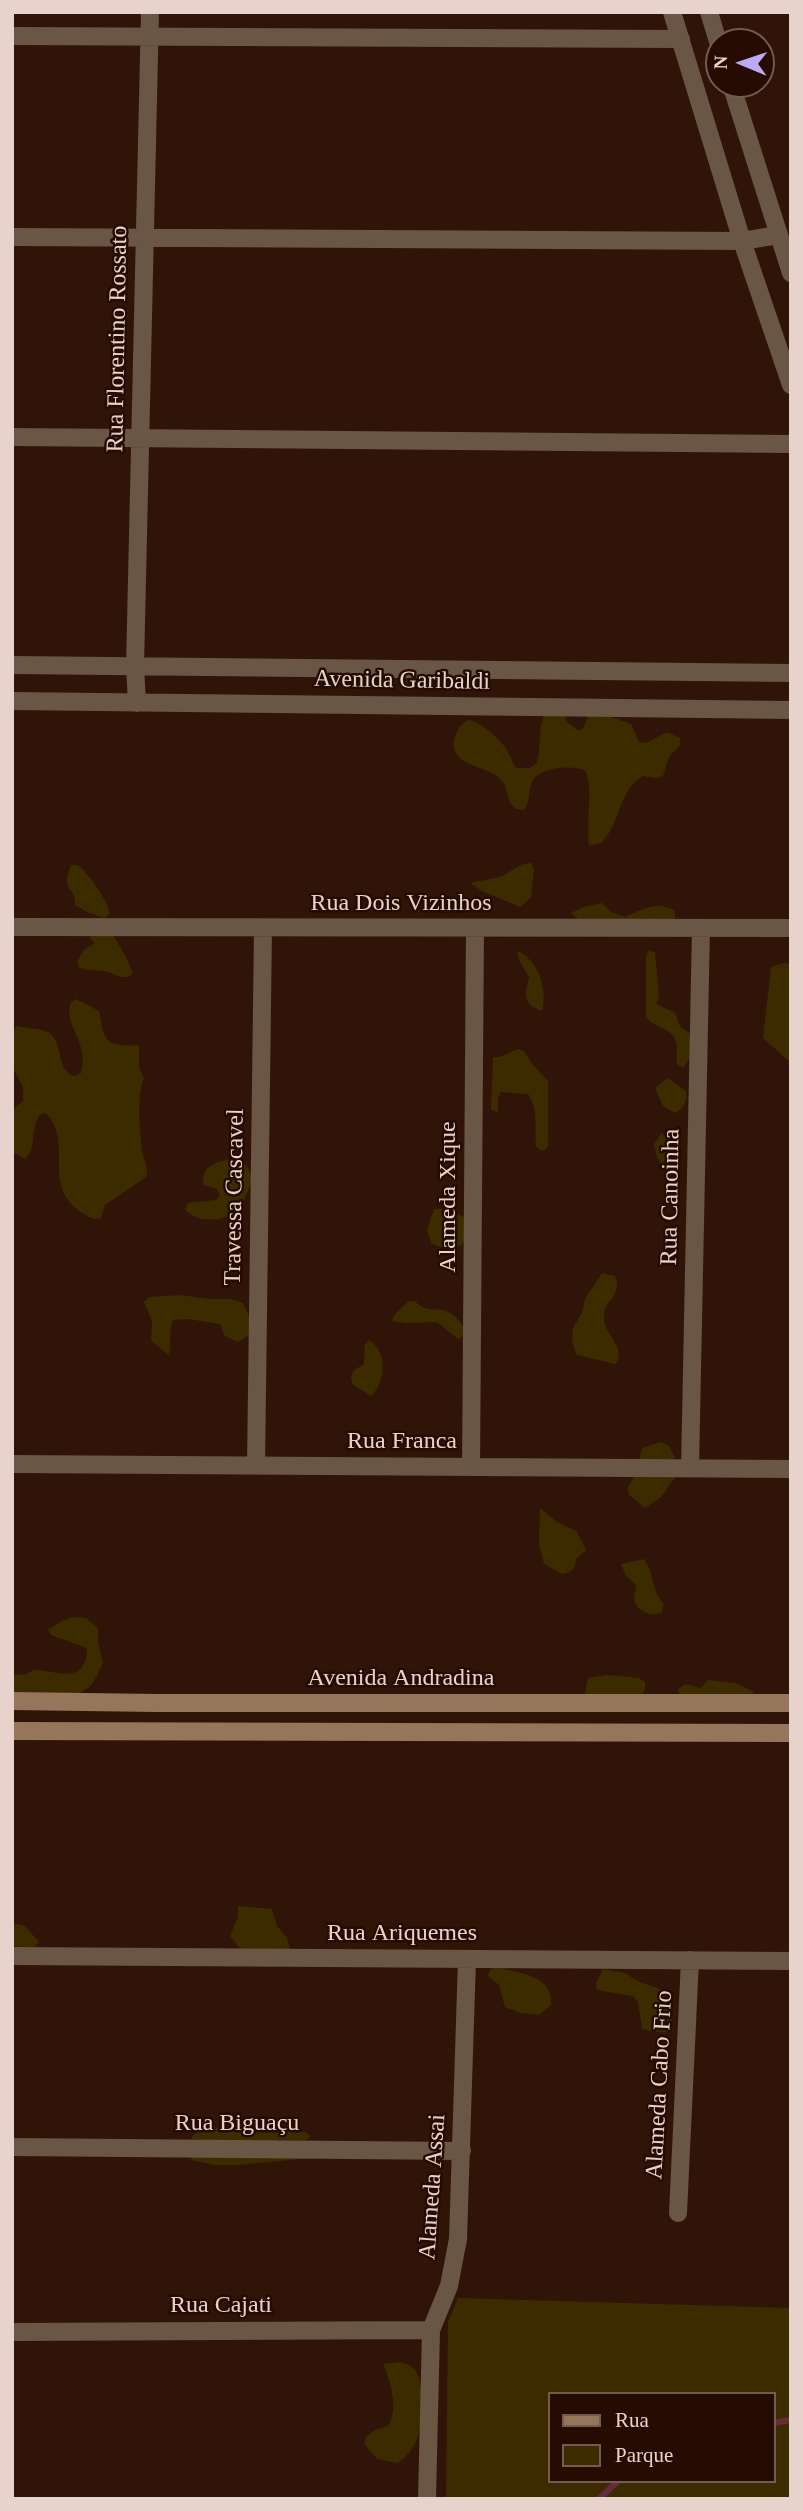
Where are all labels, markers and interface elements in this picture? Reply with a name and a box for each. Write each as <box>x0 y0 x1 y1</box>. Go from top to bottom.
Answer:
north arrow <box>705 28 775 98</box>
text: N <box>710 55 731 70</box>
street label: Rua Florentino Rossato <box>102 225 134 453</box>
street label: Avenida Garibaldi <box>314 665 490 697</box>
street label: Rua Dois Vizinhos <box>310 890 492 918</box>
street label: Travessa Cascavel <box>219 1108 251 1286</box>
street label: Alameda Xique <box>435 1121 463 1273</box>
street label: Rua Canoinha <box>655 1128 687 1266</box>
street label: Rua Franca <box>347 1428 457 1456</box>
street label: Avenida Andradina <box>308 1665 494 1693</box>
street label: Rua Ariquemes <box>327 1920 477 1948</box>
street label: Alameda Cabo Frio <box>641 1990 679 2180</box>
street label: Rua Biguaçu <box>175 2110 299 2138</box>
street label: Alameda Assai <box>414 2113 452 2261</box>
street label: Rua Cajati <box>170 2292 272 2320</box>
legend <box>548 2392 775 2483</box>
text: Rua <box>615 2408 649 2432</box>
text: Parque <box>615 2443 673 2467</box>

